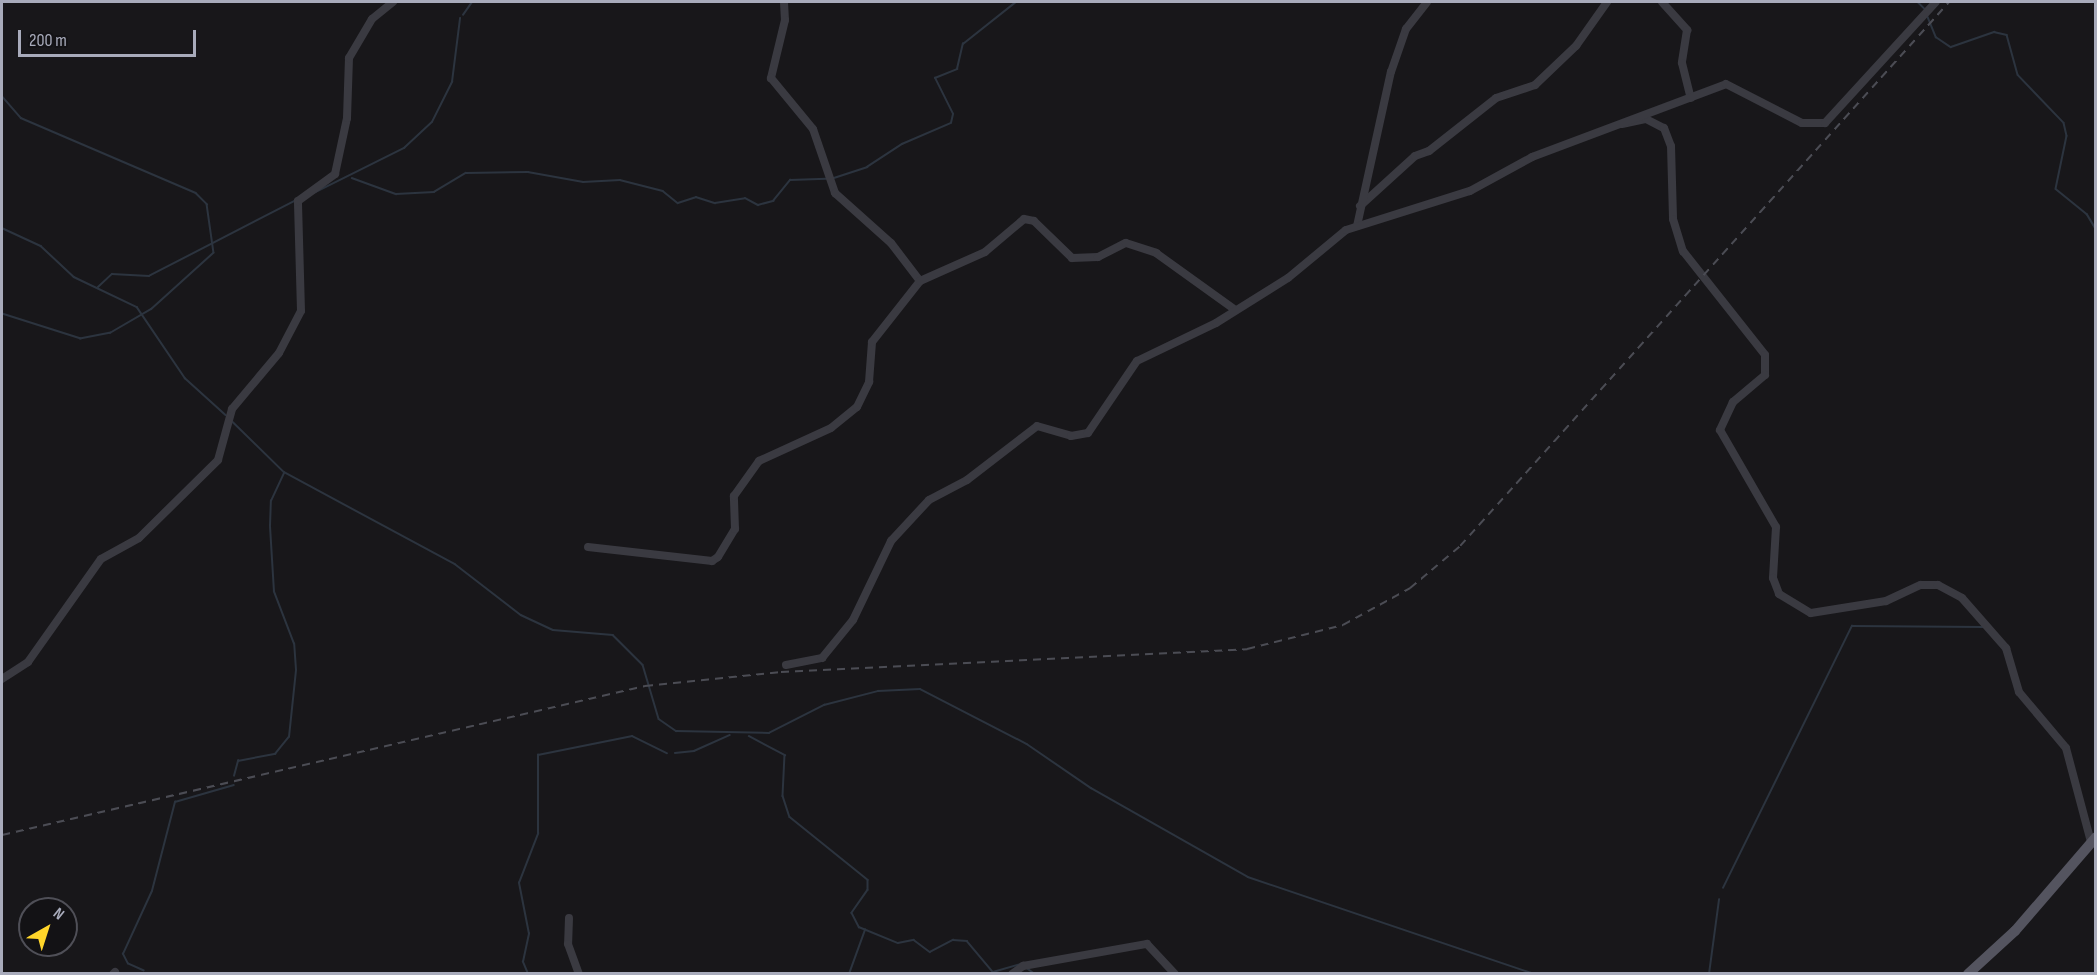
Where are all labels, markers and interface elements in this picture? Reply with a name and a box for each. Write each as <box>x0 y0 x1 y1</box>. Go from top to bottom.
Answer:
scale bar <box>21 18 200 56</box>
text: 200 m <box>29 30 67 51</box>
north arrow <box>18 897 78 957</box>
text: N <box>49 904 68 924</box>

